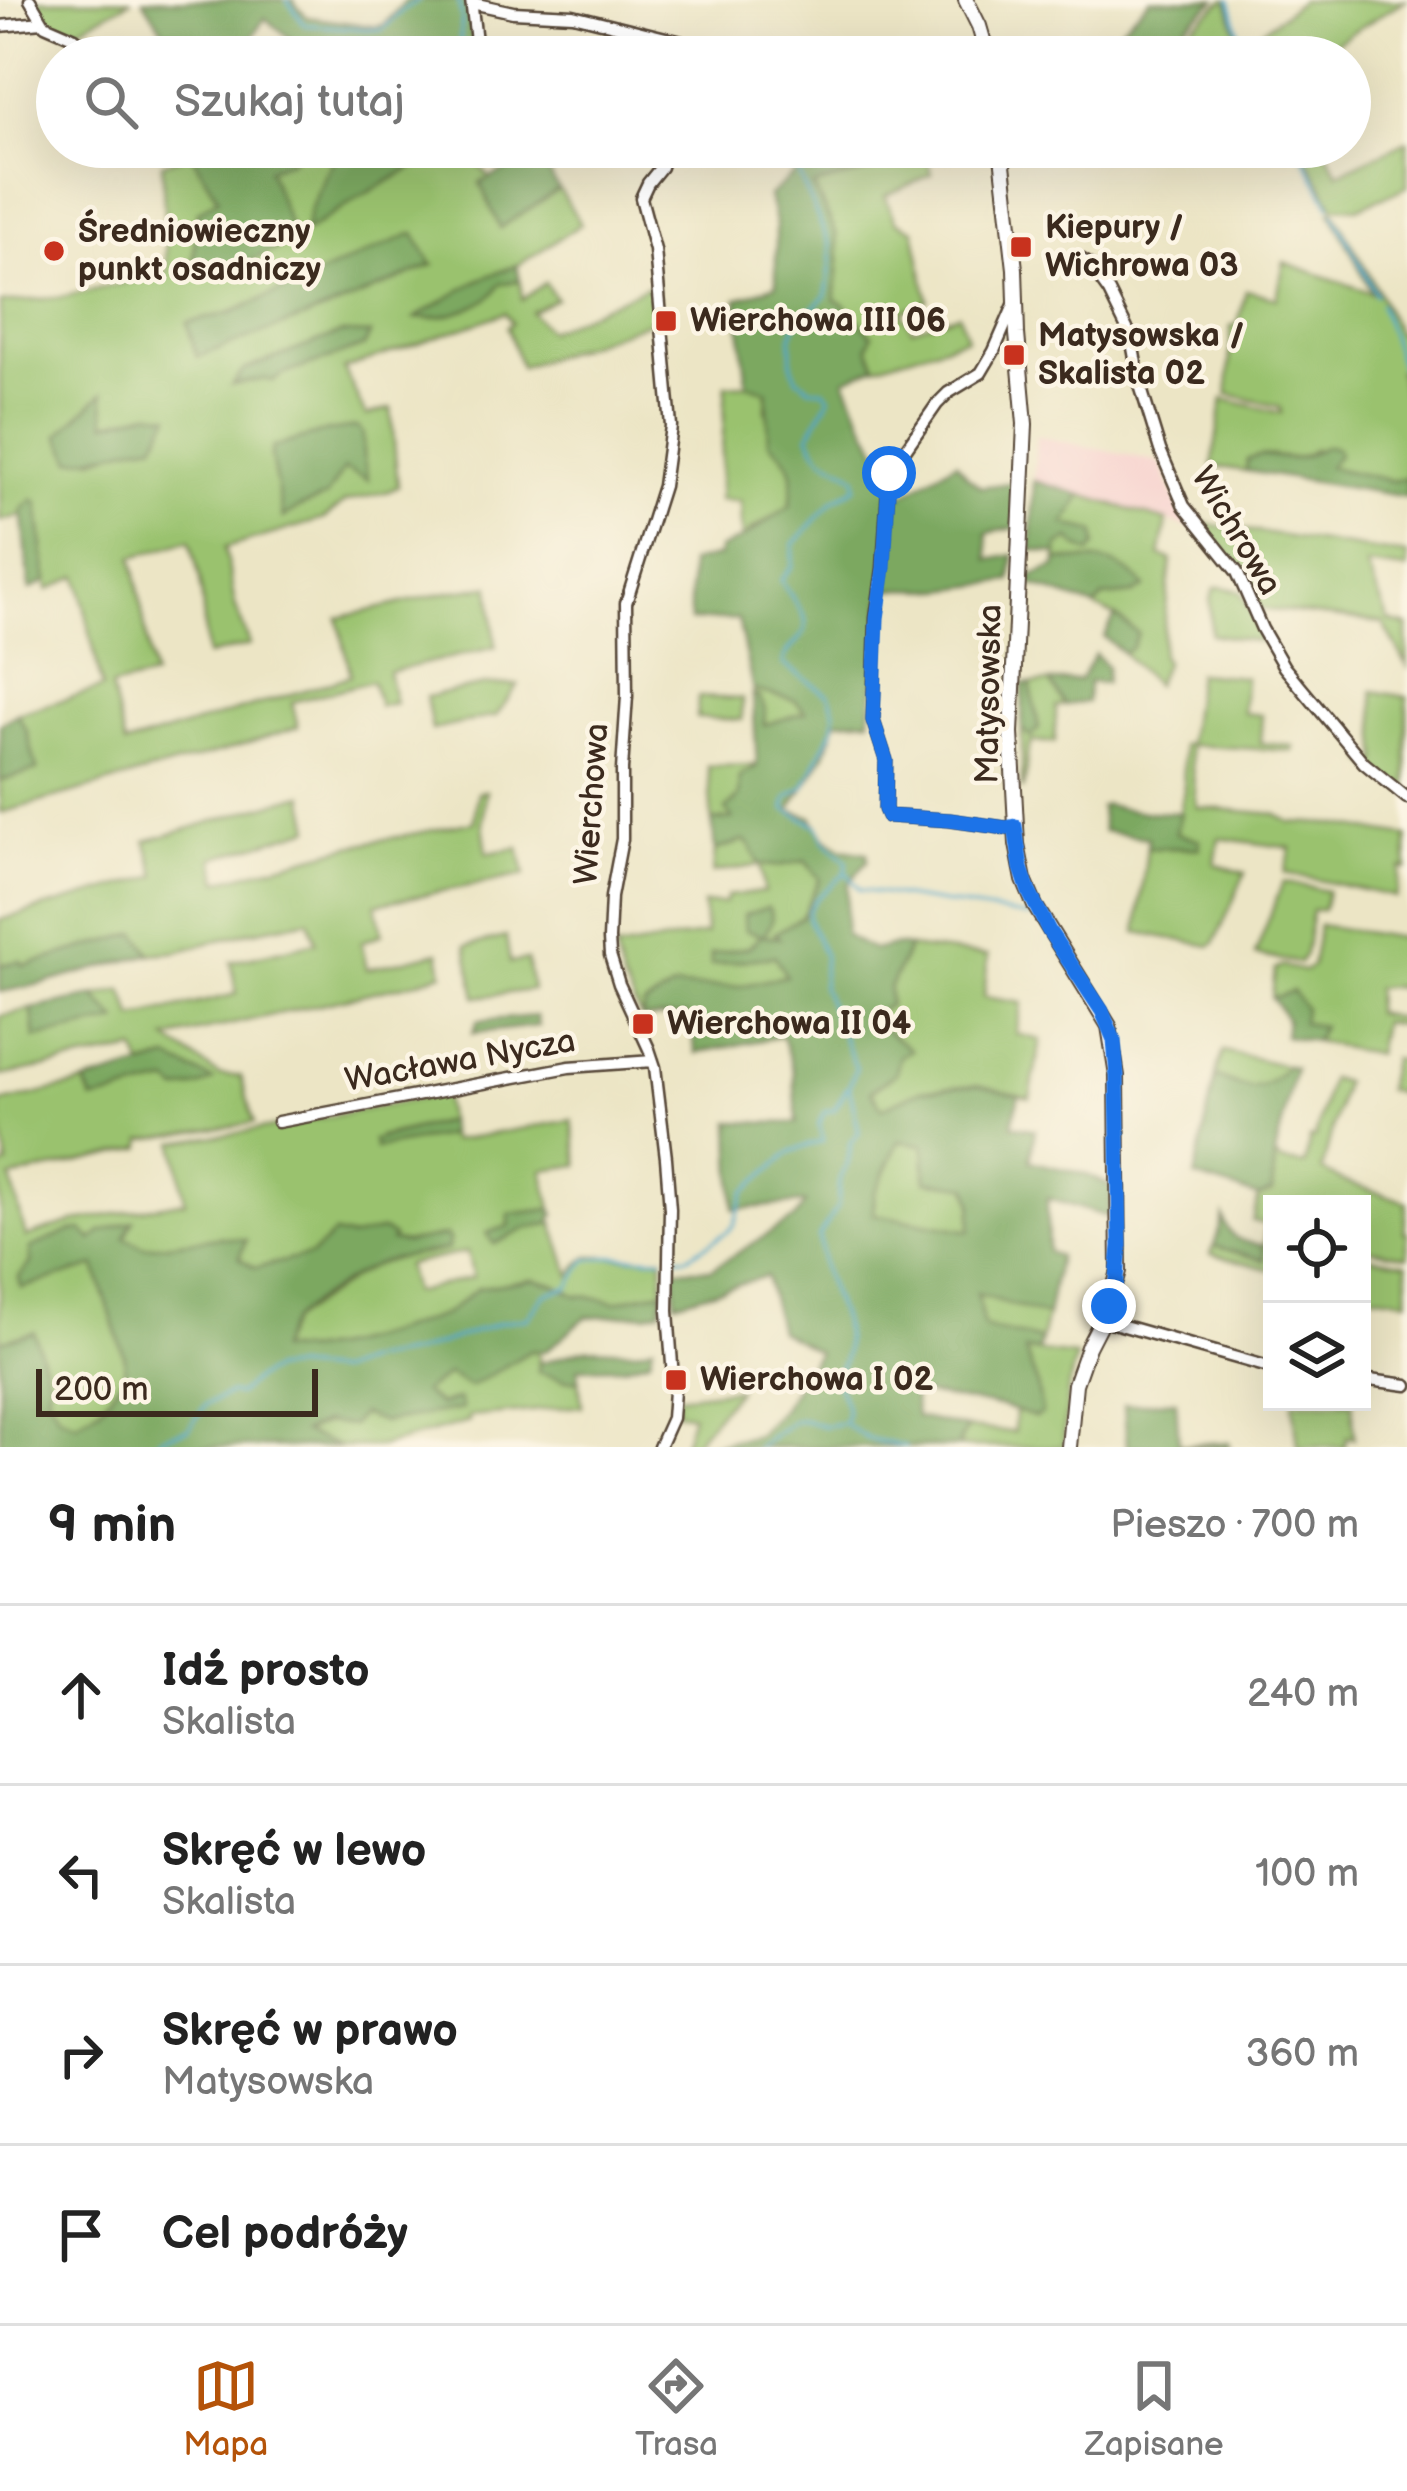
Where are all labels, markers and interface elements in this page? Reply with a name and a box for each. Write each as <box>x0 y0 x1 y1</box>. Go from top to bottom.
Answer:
search box <box>36 36 1371 168</box>
icon: search <box>78 69 144 135</box>
text: Szukaj tutaj <box>174 75 405 130</box>
place label: Kiepury / Wichrowa 03 <box>1045 208 1239 286</box>
place label: Średniowieczny punkt osadniczy <box>78 209 321 290</box>
marker: Kiepury / Wichrowa 03 <box>1008 234 1034 260</box>
marker: Średniowieczny punkt osadniczy <box>41 238 67 264</box>
place label: Wierchowa III 06 <box>690 301 946 341</box>
marker: Wierchowa III 06 <box>653 308 679 334</box>
place label: Matysowska / Skalista 02 <box>1038 316 1245 394</box>
marker: Matysowska / Skalista 02 <box>1001 342 1027 368</box>
route start <box>862 446 916 500</box>
street label: Wichrowa <box>1182 460 1290 602</box>
street label: Matysowska <box>967 604 1011 784</box>
street label: Wierchowa <box>566 722 618 886</box>
place label: Wierchowa II 04 <box>667 1004 911 1044</box>
marker: Wierchowa II 04 <box>630 1011 656 1037</box>
street label: Wacława Nycza <box>342 1021 578 1101</box>
map controls <box>1263 1195 1371 1411</box>
button: locate <box>1263 1195 1371 1303</box>
route end <box>1082 1279 1136 1333</box>
button: layers <box>1263 1303 1371 1411</box>
place label: Wierchowa I 02 <box>700 1360 934 1400</box>
scale bar <box>36 1363 318 1416</box>
marker: Wierchowa I 02 <box>663 1367 689 1393</box>
text: 200 m <box>54 1370 148 1410</box>
text: 9 min <box>48 1495 176 1556</box>
text: Pieszo · 700 m <box>1110 1502 1359 1549</box>
text: Idź prosto <box>162 1644 370 1699</box>
icon: ahead <box>48 1662 114 1728</box>
text: 240 m <box>1247 1671 1359 1718</box>
text: Skalista <box>162 1699 296 1746</box>
text: Skręć w lewo <box>162 1824 426 1879</box>
icon: left <box>48 1842 114 1908</box>
text: 100 m <box>1255 1851 1359 1898</box>
text: Skalista <box>162 1879 296 1926</box>
text: Skręć w prawo <box>162 2004 458 2059</box>
icon: right <box>48 2022 114 2088</box>
text: 360 m <box>1245 2031 1359 2078</box>
text: Matysowska <box>162 2059 374 2106</box>
icon: arrive <box>48 2202 114 2268</box>
text: Cel podróży <box>162 2207 408 2262</box>
tab: Mapa <box>183 2353 268 2465</box>
tab: Trasa <box>635 2353 718 2465</box>
tab: Zapisane <box>1085 2353 1224 2465</box>

